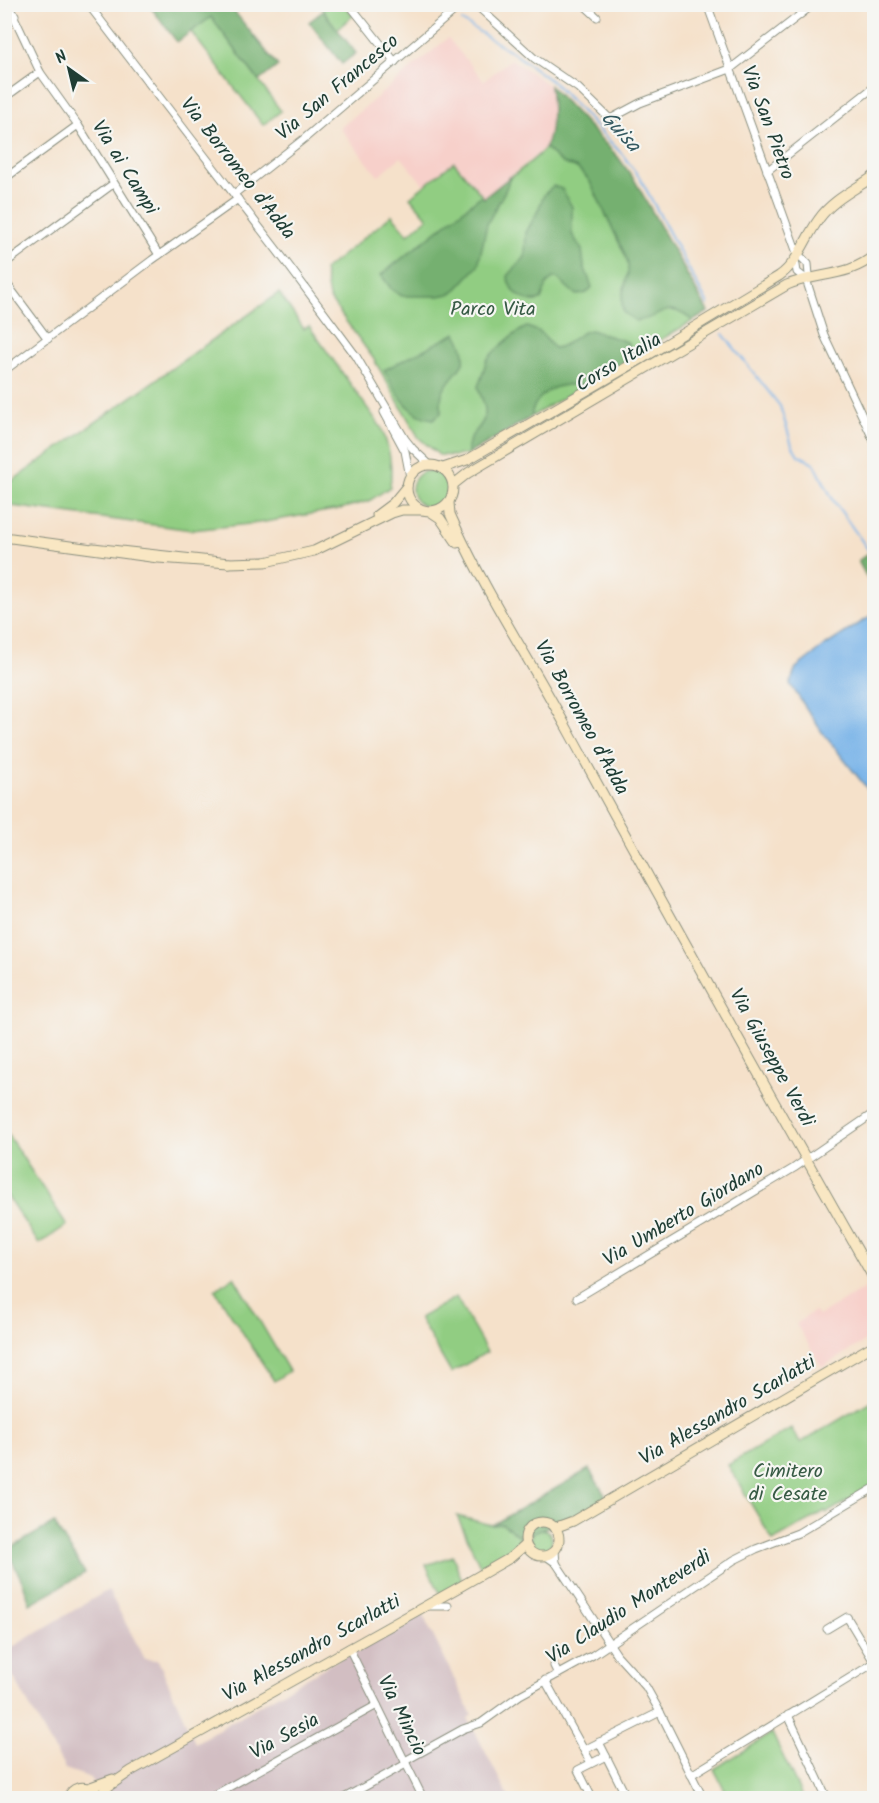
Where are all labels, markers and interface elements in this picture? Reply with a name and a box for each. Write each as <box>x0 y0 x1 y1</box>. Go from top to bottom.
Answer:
street label: Via San Francesco <box>269 27 407 149</box>
north arrow <box>39 39 99 99</box>
text: N <box>50 45 73 71</box>
street label: Via San Pietro <box>732 61 802 185</box>
street label: Via Borromeo d'Adda <box>171 91 303 247</box>
water label: Guisa <box>592 104 649 161</box>
street label: Via ai Campi <box>82 114 166 223</box>
park label: Parco Vita <box>450 294 536 326</box>
street label: Corso Italia <box>570 325 668 401</box>
street label: Via Borromeo d'Adda <box>525 634 637 802</box>
street label: Via Giuseppe Verdi <box>720 983 823 1134</box>
street label: Via Umberto Giordano <box>597 1154 771 1276</box>
street label: Via Alessandro Scarlatti <box>634 1347 824 1475</box>
park label: Cimitero di Cesate <box>749 1456 827 1511</box>
street label: Via Claudio Monteverdi <box>540 1542 719 1674</box>
street label: Via Alessandro Scarlatti <box>217 1586 408 1711</box>
street label: Via Mincio <box>368 1670 434 1762</box>
street label: Via Sesia <box>244 1705 326 1769</box>

